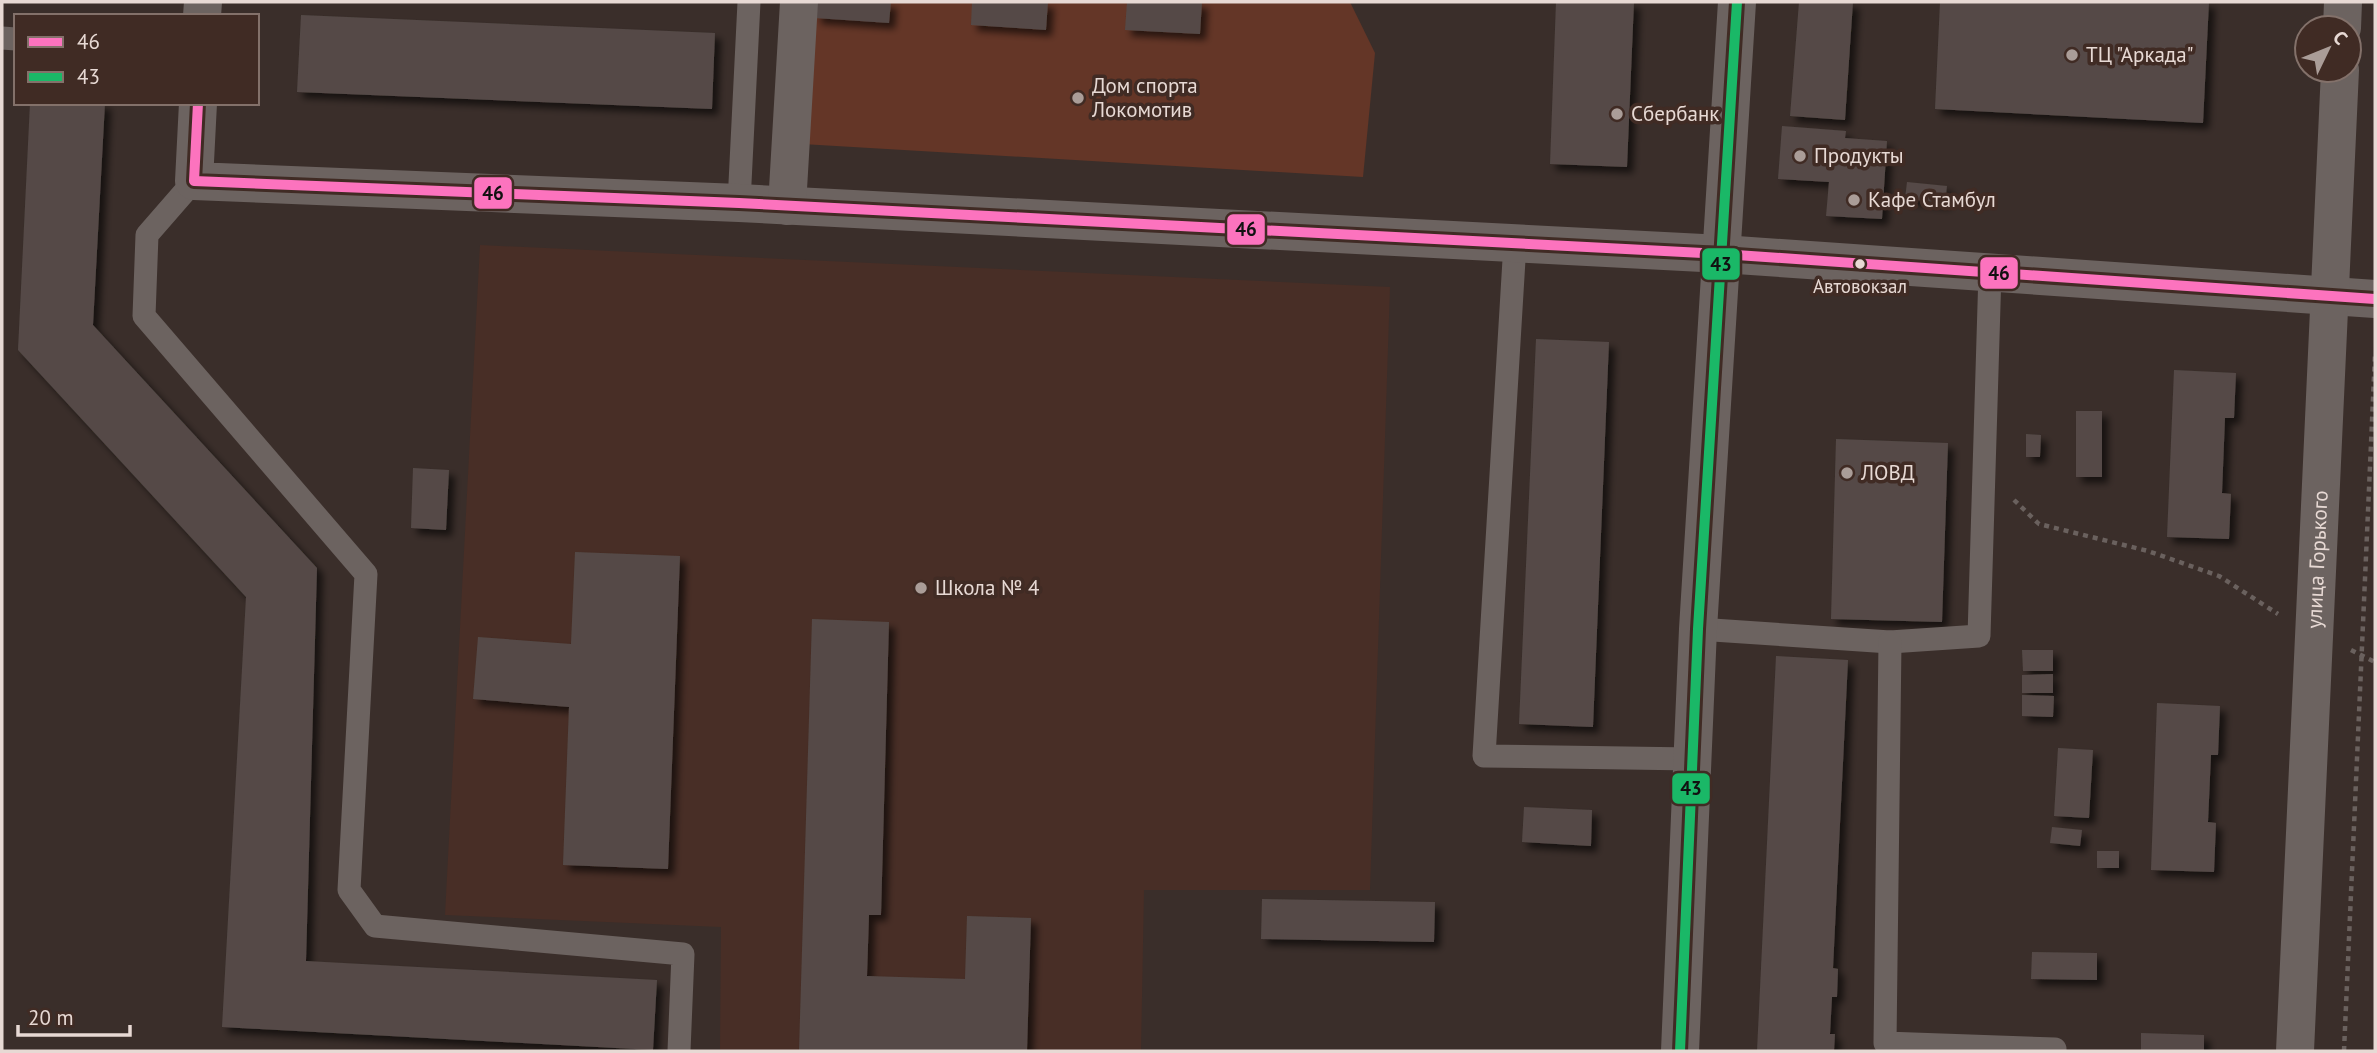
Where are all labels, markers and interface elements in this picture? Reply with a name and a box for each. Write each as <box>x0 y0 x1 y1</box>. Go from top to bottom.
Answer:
legend <box>14 14 259 105</box>
north arrow <box>2293 14 2363 84</box>
text: С <box>2328 25 2353 50</box>
text: 46 <box>77 28 100 55</box>
place label: ТЦ "Аркада" <box>2086 41 2194 68</box>
marker: ТЦ "Аркада" <box>2064 47 2080 63</box>
text: 43 <box>77 63 100 90</box>
place label: Дом спорта Локомотив <box>1091 72 1198 123</box>
marker: Дом спорта Локомотив <box>1070 90 1086 106</box>
place label: Сбербанк <box>1631 100 1719 127</box>
marker: Сбербанк <box>1609 106 1625 122</box>
place label: Продукты <box>1814 142 1904 169</box>
marker: Продукты <box>1792 148 1808 164</box>
line badge: 46 <box>473 176 513 210</box>
text: 46 <box>482 181 504 205</box>
place label: Кафе Стамбул <box>1868 186 1996 213</box>
marker: Кафе Стамбул <box>1846 192 1862 208</box>
line badge: 46 <box>1226 213 1266 246</box>
text: 46 <box>1235 217 1257 241</box>
line badge: 43 <box>1701 247 1741 281</box>
text: 43 <box>1710 252 1732 276</box>
line badge: 46 <box>1979 256 2019 290</box>
marker: Автовокзал <box>1853 257 1867 271</box>
text: 46 <box>1988 261 2010 285</box>
place label: Автовокзал <box>1813 274 1907 298</box>
place label: ЛОВД <box>1860 459 1915 486</box>
marker: ЛОВД <box>1839 465 1855 481</box>
street label: улица Горького <box>2300 490 2334 629</box>
place label: Школа № 4 <box>935 574 1039 601</box>
marker: Школа № 4 <box>913 580 929 596</box>
line badge: 43 <box>1671 772 1711 805</box>
text: 43 <box>1680 776 1702 800</box>
scale bar <box>18 993 130 1038</box>
text: 20 m <box>28 1004 74 1031</box>

